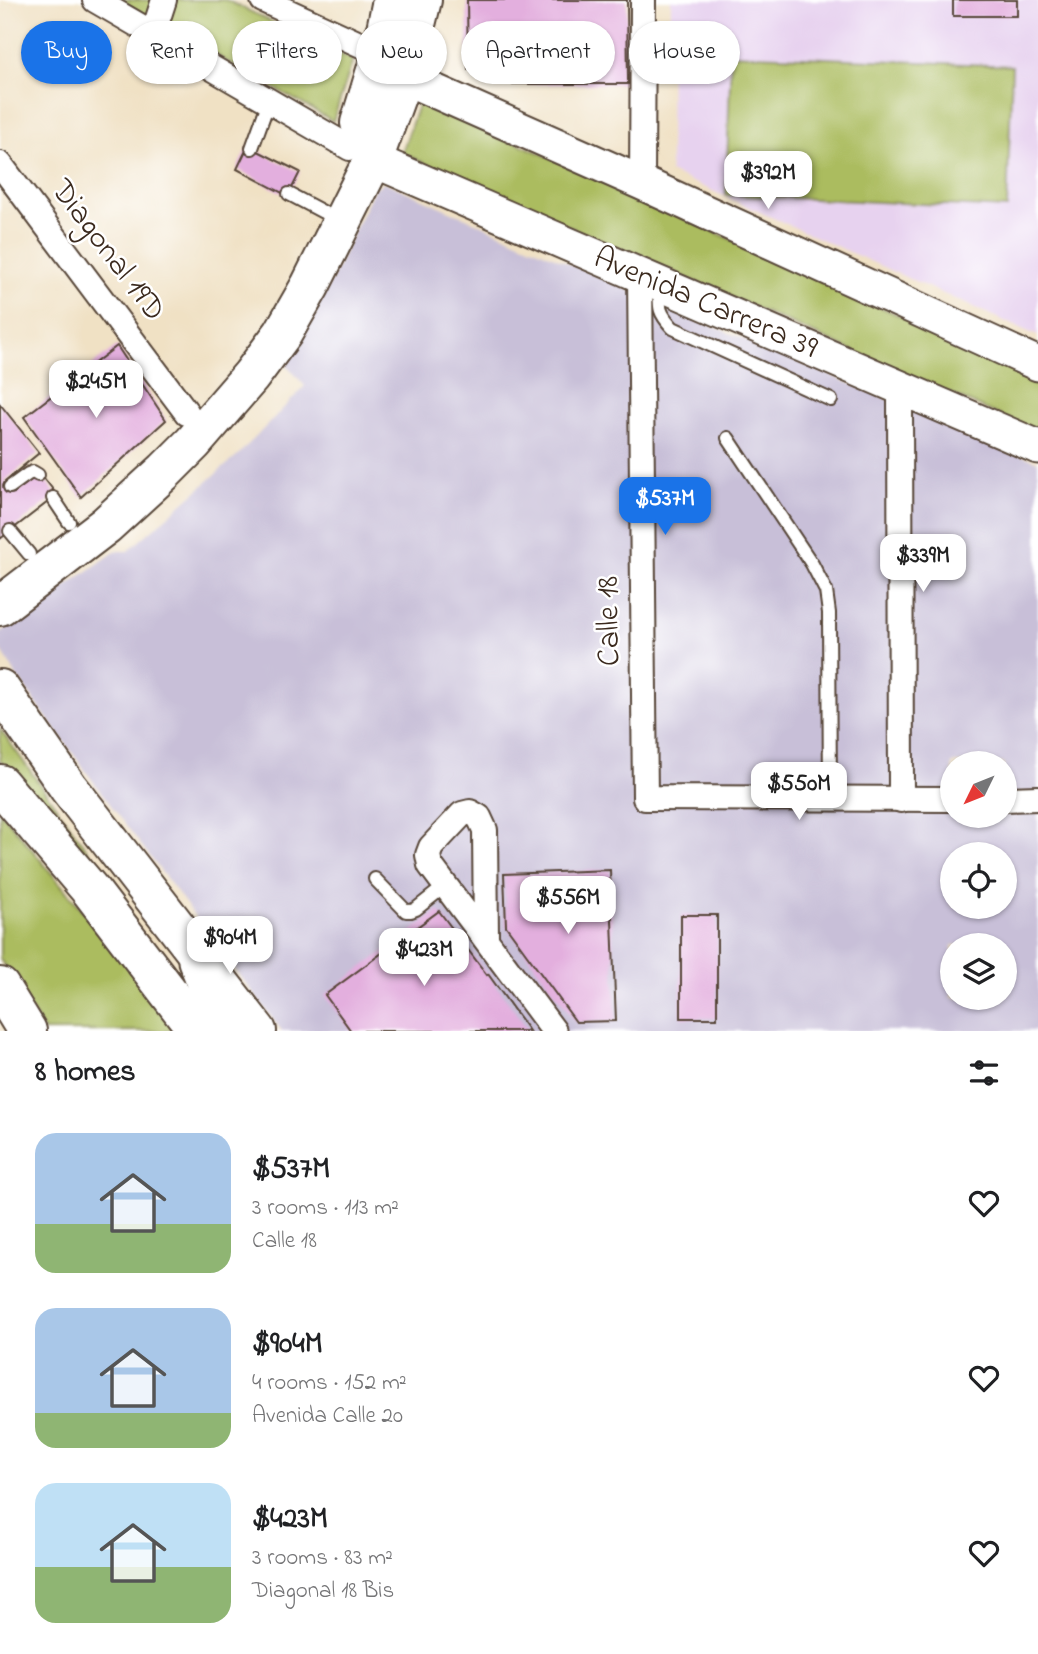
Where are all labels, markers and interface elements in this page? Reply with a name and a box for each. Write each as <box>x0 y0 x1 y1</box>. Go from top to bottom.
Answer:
chip: Buy <box>21 21 112 84</box>
chip: Rent <box>126 21 218 84</box>
chip: Filters <box>232 21 342 84</box>
chip: New <box>356 21 447 84</box>
chip: Apartment <box>461 21 615 84</box>
chip: House <box>629 21 740 84</box>
pin: $392M <box>719 152 817 211</box>
text: $392M <box>740 157 796 190</box>
street label: Diagonal 19D <box>37 169 176 332</box>
street label: Avenida Carrera 39 <box>586 236 825 373</box>
pin: $245M <box>47 360 145 420</box>
text: $245M <box>65 366 127 399</box>
pin: $537M <box>616 477 714 537</box>
text: $537M <box>635 483 695 516</box>
pin: $339M <box>874 534 972 594</box>
text: $339M <box>896 540 950 573</box>
street label: Calle 18 <box>586 576 634 666</box>
north arrow <box>940 751 1017 828</box>
map controls <box>940 751 1017 1010</box>
pin: $550M <box>750 762 848 822</box>
text: $550M <box>767 768 831 801</box>
button: locate <box>940 842 1017 919</box>
pin: $556M <box>519 876 617 936</box>
text: $556M <box>536 882 600 915</box>
pin: $904M <box>181 916 279 976</box>
text: $904M <box>203 922 257 955</box>
pin: $423M <box>375 928 473 988</box>
button: layers <box>940 933 1017 1010</box>
text: $423M <box>395 934 453 967</box>
text: 8 homes <box>35 1051 136 1095</box>
icon: filters <box>965 1054 1003 1092</box>
text: $537M <box>252 1148 330 1192</box>
icon: home <box>91 1161 175 1245</box>
icon: heart <box>965 1184 1003 1222</box>
text: 3 rooms · 113 m² <box>252 1192 399 1225</box>
text: Calle 18 <box>252 1225 317 1258</box>
text: $904M <box>252 1323 323 1367</box>
icon: home <box>91 1336 175 1420</box>
icon: heart <box>965 1359 1003 1397</box>
text: 4 rooms · 152 m² <box>252 1367 407 1400</box>
text: Avenida Calle 20 <box>252 1400 403 1433</box>
text: $423M <box>252 1498 328 1542</box>
icon: home <box>91 1511 175 1595</box>
icon: heart <box>965 1534 1003 1572</box>
text: 3 rooms · 83 m² <box>252 1542 393 1575</box>
text: Diagonal 18 Bis <box>252 1575 394 1608</box>

